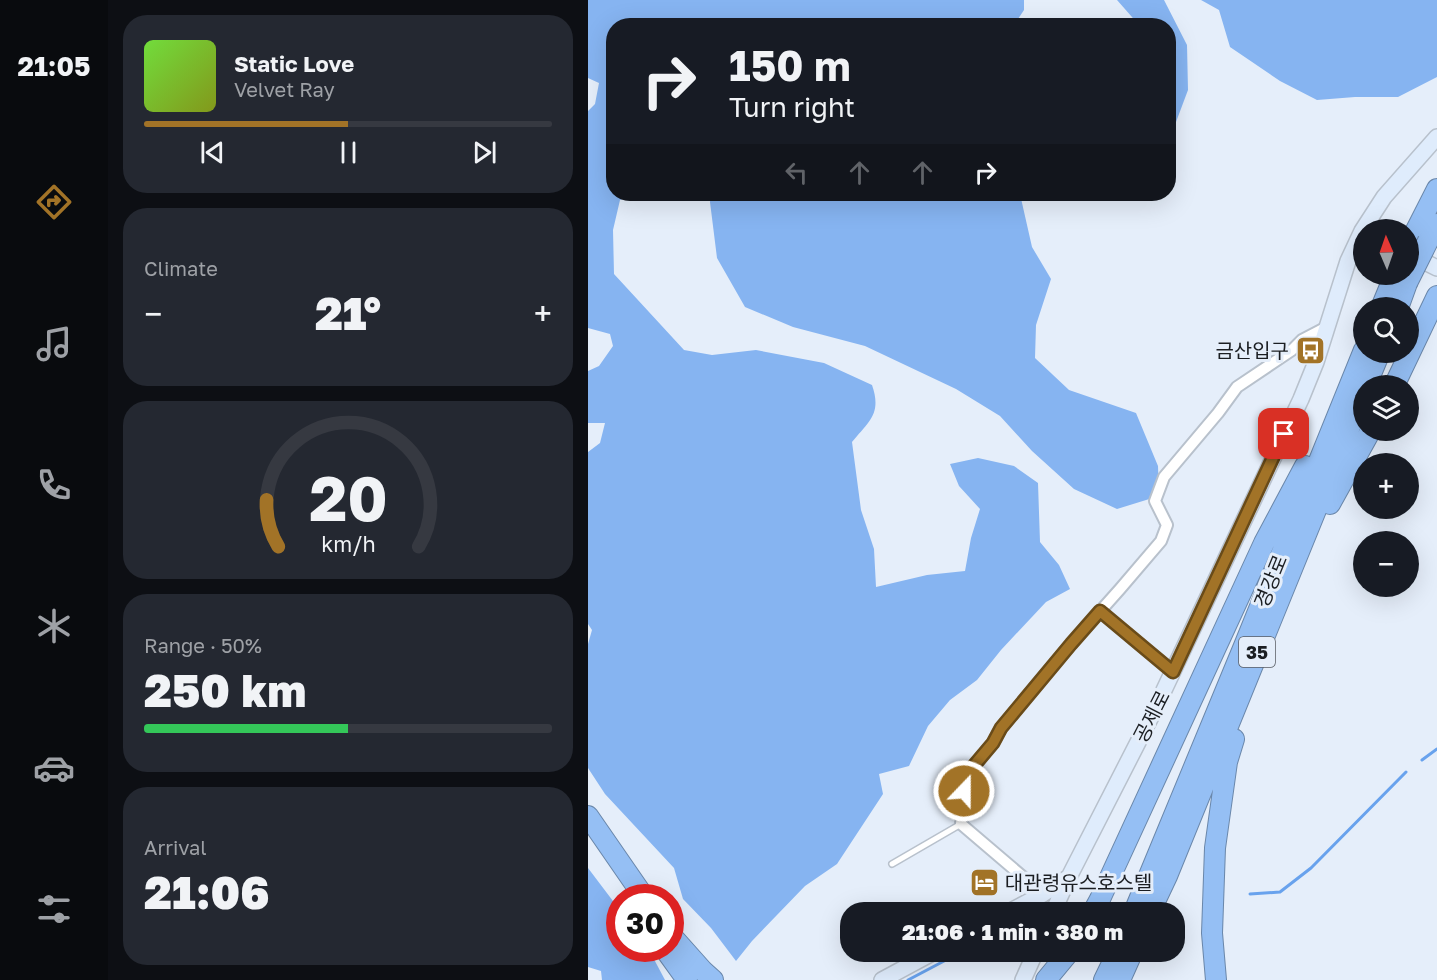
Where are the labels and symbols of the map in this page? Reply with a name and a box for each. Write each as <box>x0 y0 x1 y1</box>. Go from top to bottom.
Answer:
north arrow <box>1353 219 1419 285</box>
bus stop icon: 금산입구 <box>1294 334 1326 366</box>
place label: 금산입구 <box>1215 338 1289 362</box>
pin <box>1258 408 1309 459</box>
street label: 경강로 <box>1249 551 1291 611</box>
road number: 35 <box>1239 637 1275 667</box>
street label: 공제로 <box>1128 686 1174 746</box>
position arrow <box>932 759 996 823</box>
hotel icon: 대관령유스호스텔 <box>968 866 1000 898</box>
place label: 대관령유스호스텔 <box>1005 870 1152 894</box>
speed limit sign: 30 <box>606 884 684 962</box>

